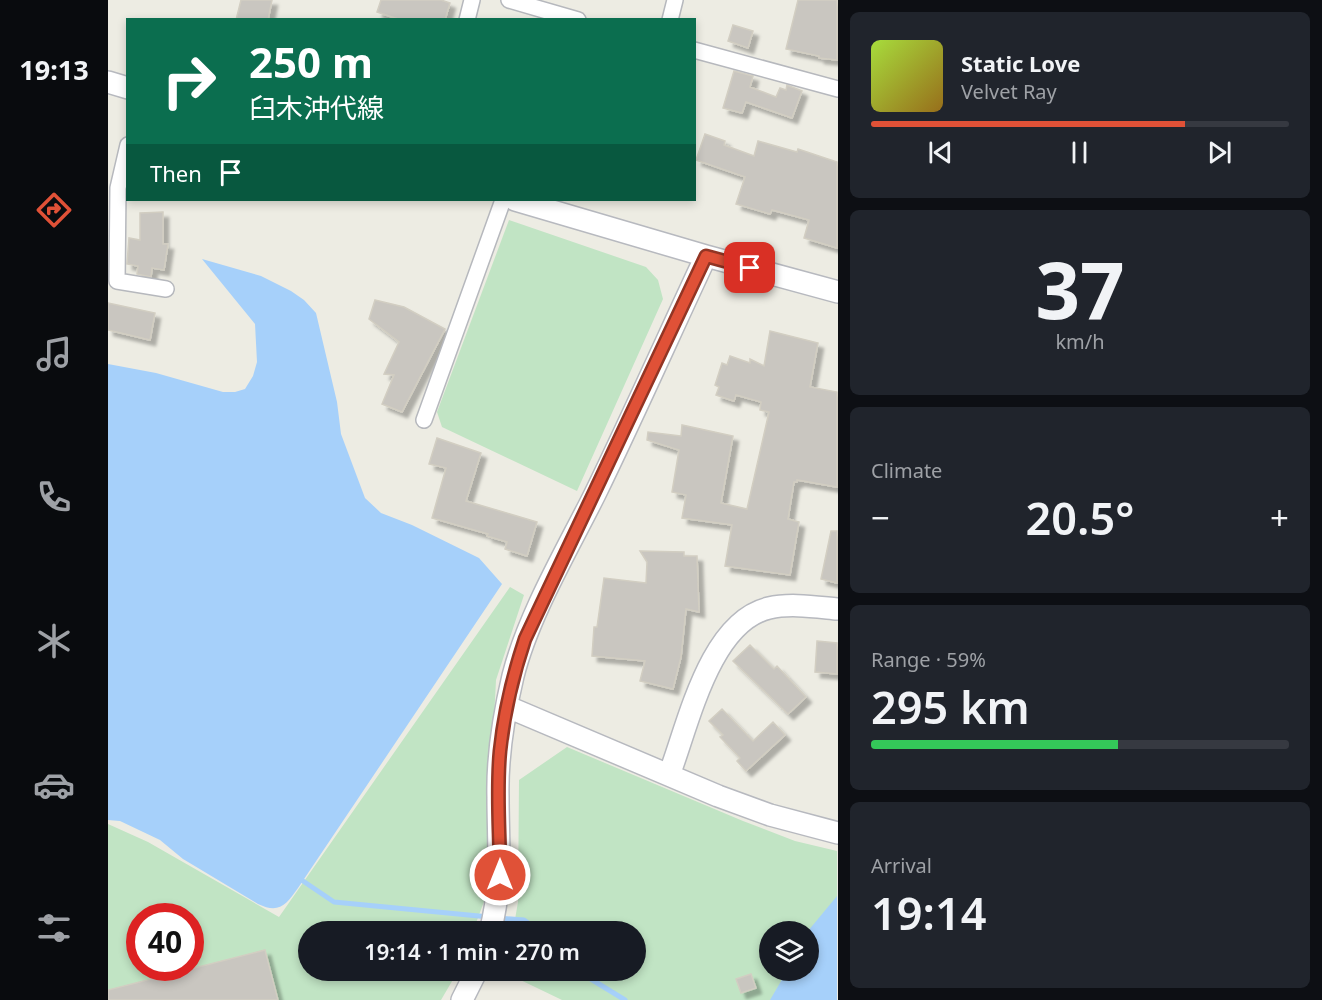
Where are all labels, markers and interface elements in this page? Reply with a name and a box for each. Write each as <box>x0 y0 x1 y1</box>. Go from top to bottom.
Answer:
text: 250 m <box>249 33 373 90</box>
icon: right <box>150 42 228 120</box>
text: Static Love <box>961 48 1080 78</box>
text: 19:13 <box>19 51 89 88</box>
text: Velvet Ray <box>961 78 1057 105</box>
text: 臼木沖代線 <box>249 89 384 126</box>
icon: previous <box>924 136 957 169</box>
icon: pause <box>1063 136 1096 169</box>
icon: next <box>1203 136 1236 169</box>
icon: arrive <box>214 156 247 189</box>
text: Then <box>150 158 202 188</box>
icon: directions <box>33 189 75 231</box>
text: 37 <box>1035 236 1125 342</box>
pin <box>724 242 775 293</box>
icon: arrive <box>733 251 766 284</box>
text: km/h <box>1055 328 1105 355</box>
icon: music <box>33 333 75 375</box>
text: Climate <box>871 457 942 484</box>
icon: phone <box>33 476 75 518</box>
text: 20.5° <box>1026 487 1134 548</box>
text: − <box>871 495 890 540</box>
text: + <box>1270 495 1289 540</box>
icon: climate <box>33 620 75 662</box>
text: Range · 59% <box>871 646 986 673</box>
text: 295 km <box>871 676 1030 737</box>
icon: car <box>33 764 75 806</box>
position arrow <box>468 843 532 907</box>
text: Arrival <box>871 852 932 879</box>
text: 19:14 <box>871 882 986 943</box>
speed limit sign: 40 <box>126 903 204 981</box>
icon: filters <box>33 907 75 949</box>
map controls <box>759 921 819 981</box>
button: layers <box>759 921 819 981</box>
text: 19:14 · 1 min · 270 m <box>364 936 580 966</box>

